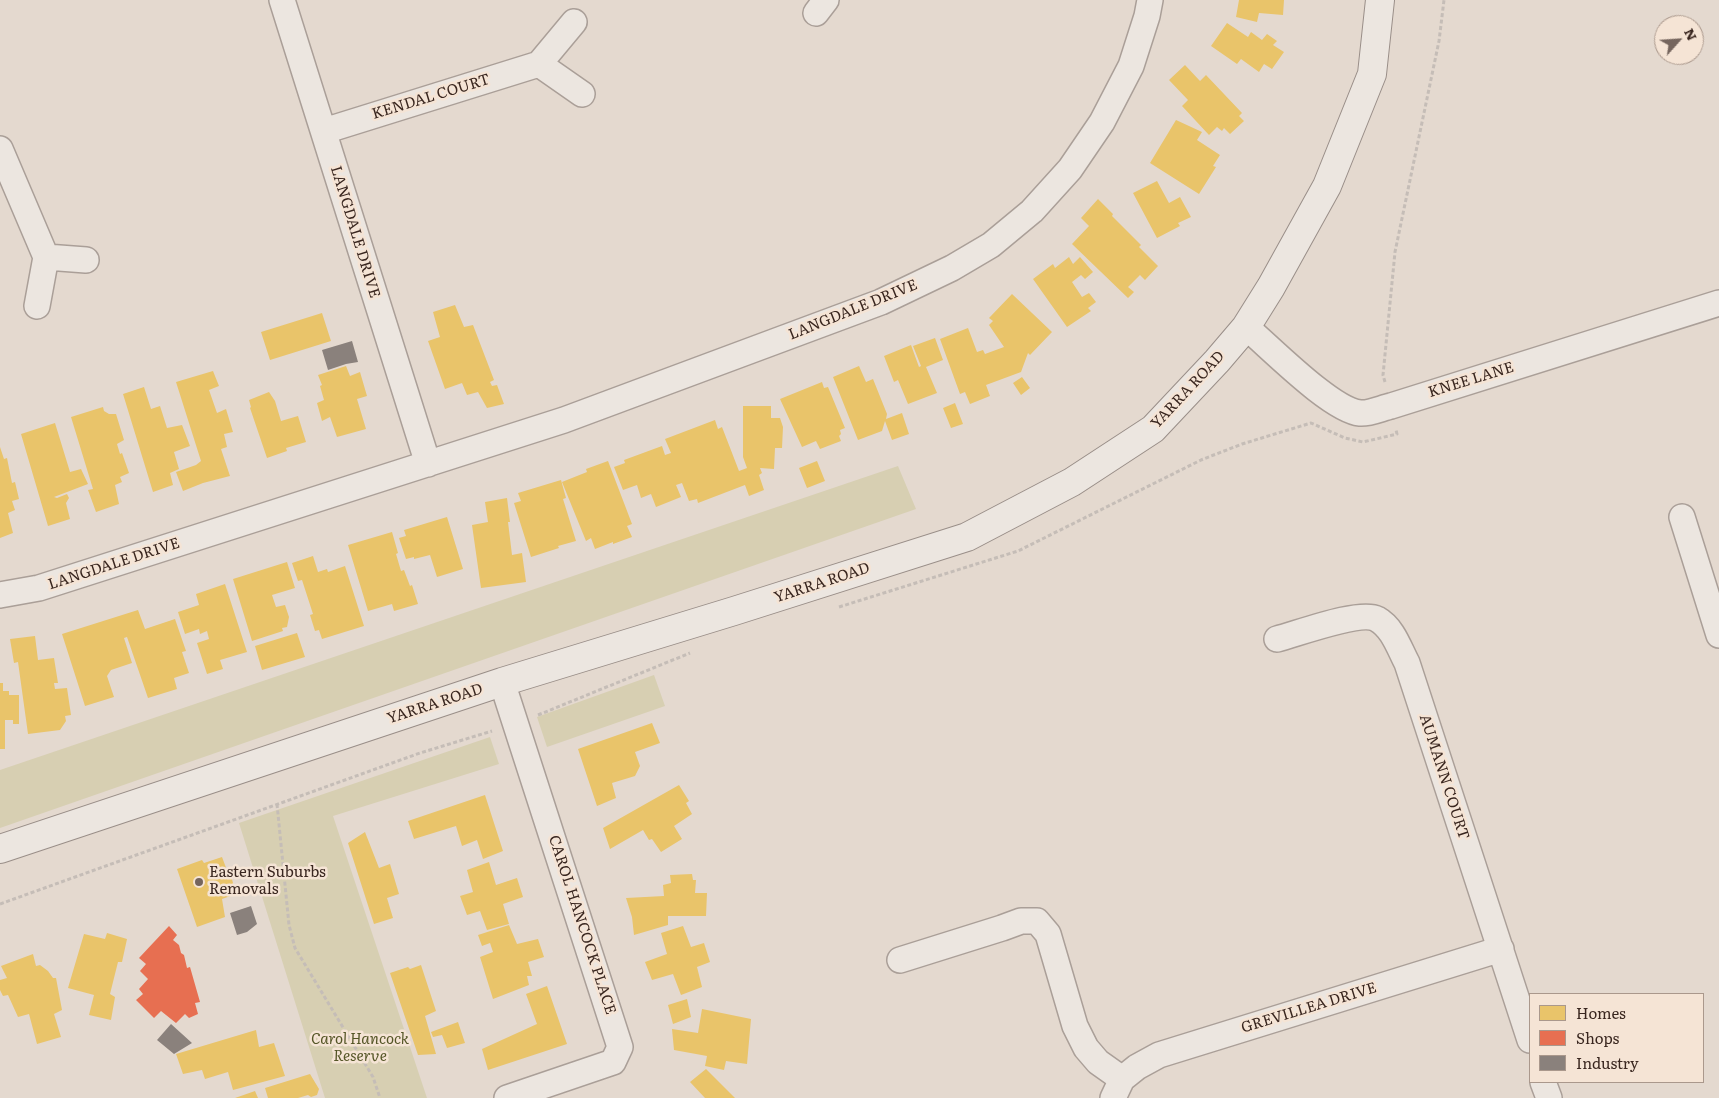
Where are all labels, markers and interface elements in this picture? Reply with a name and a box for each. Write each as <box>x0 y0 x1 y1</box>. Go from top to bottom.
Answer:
north arrow <box>1654 15 1704 65</box>
text: N <box>1680 24 1703 44</box>
street label: KENDAL COURT <box>370 71 492 123</box>
street label: LANGDALE DRIVE <box>326 164 384 300</box>
street label: LANGDALE DRIVE <box>786 276 920 344</box>
street label: YARRA ROAD <box>1148 348 1228 432</box>
street label: KNEE LANE <box>1426 358 1516 402</box>
street label: LANGDALE DRIVE <box>46 534 182 594</box>
street label: YARRA ROAD <box>772 559 872 607</box>
street label: YARRA ROAD <box>385 680 485 728</box>
street label: AUMANN COURT <box>1415 712 1473 842</box>
street label: CAROL HANCOCK PLACE <box>544 833 620 1017</box>
place label: Eastern Suburbs Removals <box>209 864 326 899</box>
marker: Eastern Suburbs Removals <box>193 876 205 888</box>
street label: GREVILLEA DRIVE <box>1239 979 1379 1037</box>
legend <box>1529 993 1704 1083</box>
text: Homes <box>1576 1001 1626 1024</box>
text: Shops <box>1576 1026 1619 1049</box>
park label: Carol Hancock Reserve <box>311 1031 409 1066</box>
text: Industry <box>1576 1051 1639 1074</box>

